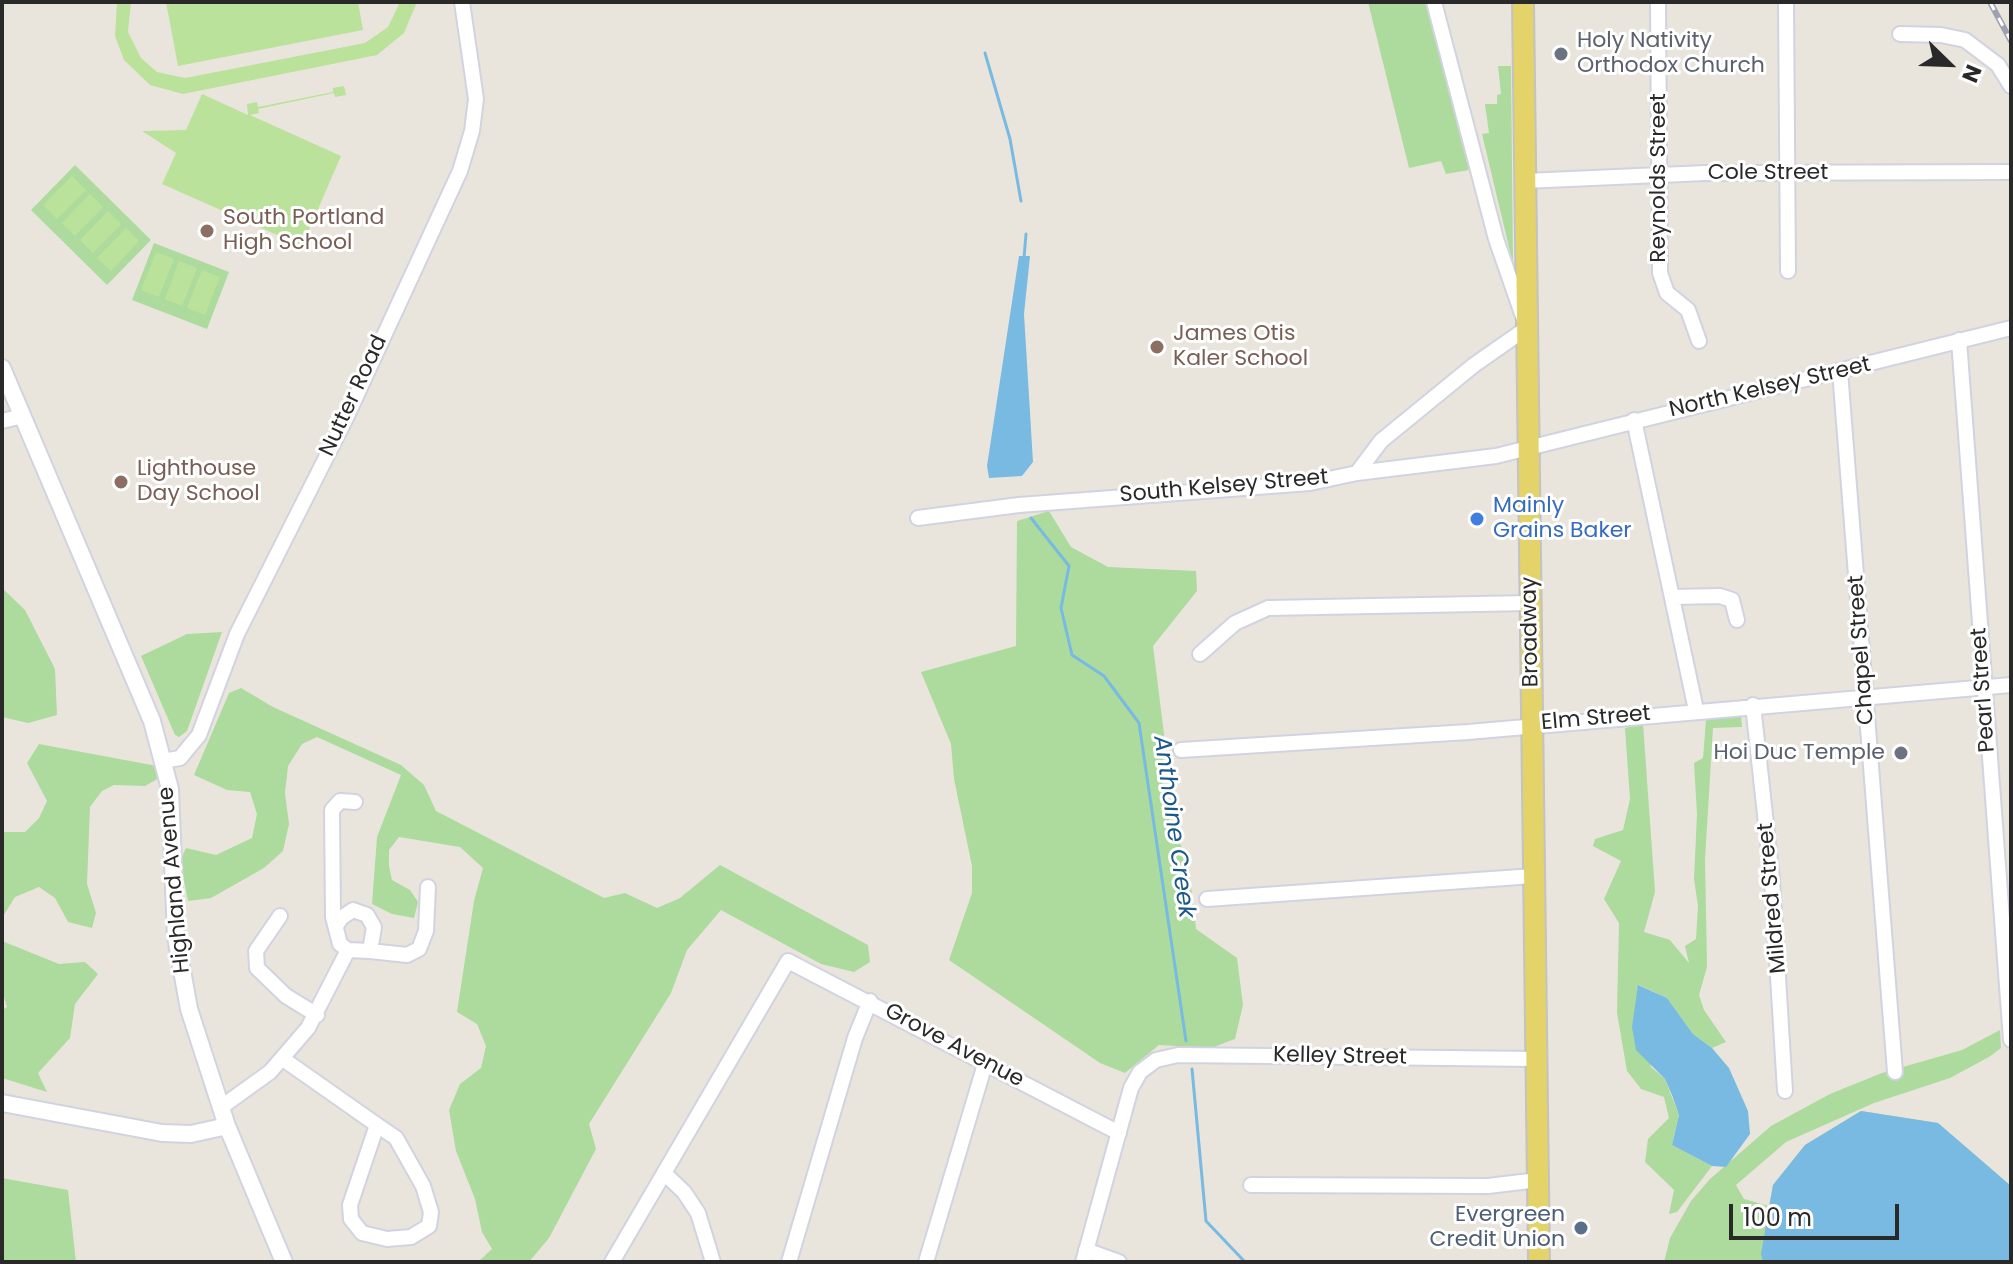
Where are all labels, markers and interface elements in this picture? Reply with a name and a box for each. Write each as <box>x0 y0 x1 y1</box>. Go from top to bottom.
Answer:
north arrow <box>1909 24 1989 104</box>
place label: Holy Nativity Orthodox Church <box>1577 28 1765 80</box>
marker: Holy Nativity Orthodox Church <box>1552 45 1570 63</box>
text: N <box>1954 60 1989 87</box>
street label: Reynolds Street <box>1646 93 1672 263</box>
street label: Cole Street <box>1708 160 1828 186</box>
place label: South Portland High School <box>223 205 384 256</box>
marker: South Portland High School <box>198 222 216 240</box>
place label: James Otis Kaler School <box>1173 321 1308 372</box>
street label: Nutter Road <box>314 331 394 461</box>
marker: James Otis Kaler School <box>1148 338 1166 356</box>
street label: North Kelsey Street <box>1667 352 1873 424</box>
place label: Lighthouse Day School <box>137 456 260 508</box>
street label: South Kelsey Street <box>1119 465 1329 509</box>
marker: Lighthouse Day School <box>112 473 130 491</box>
place label: Mainly Grains Baker <box>1493 493 1632 544</box>
marker: Mainly Grains Baker <box>1468 510 1486 528</box>
street label: Chapel Street <box>1844 574 1880 726</box>
street label: Broadway <box>1517 576 1545 688</box>
street label: Pearl Street <box>1966 627 2002 753</box>
street label: Elm Street <box>1540 701 1652 737</box>
water label: Anthoine Creek <box>1146 734 1200 920</box>
place label: Hoi Duc Temple <box>1713 740 1885 766</box>
marker: Hoi Duc Temple <box>1892 744 1910 762</box>
street label: Highland Avenue <box>154 786 196 974</box>
street label: Mildred Street <box>1753 821 1793 975</box>
street label: Grove Avenue <box>880 998 1028 1094</box>
street label: Kelley Street <box>1273 1043 1407 1071</box>
scale bar <box>1733 1188 1903 1238</box>
text: 100 m <box>1743 1201 1812 1234</box>
place label: Evergreen Credit Union <box>1430 1202 1565 1254</box>
marker: Evergreen Credit Union <box>1572 1219 1590 1237</box>

